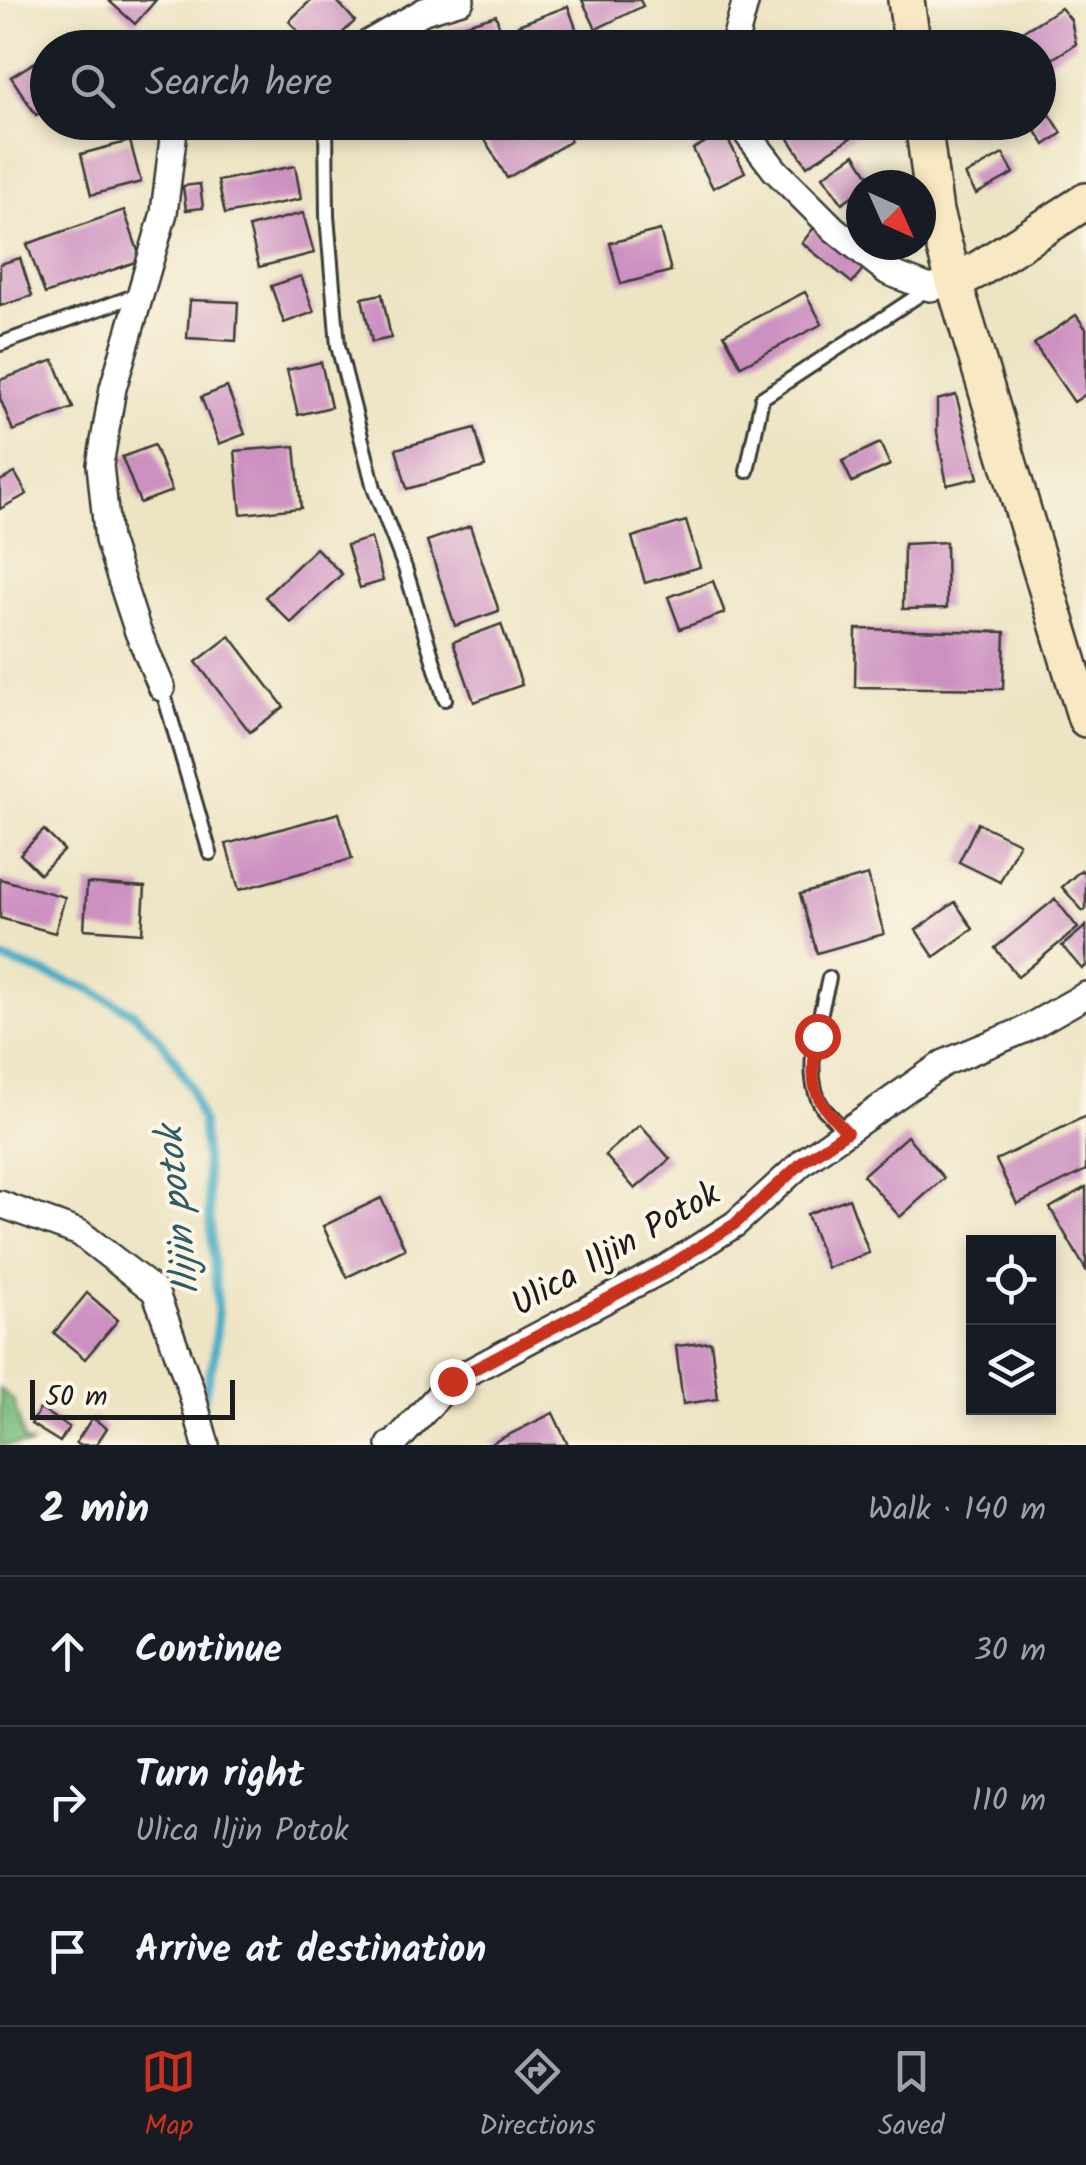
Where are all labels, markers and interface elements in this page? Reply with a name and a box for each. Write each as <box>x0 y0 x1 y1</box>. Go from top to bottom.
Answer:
search box <box>30 30 1056 140</box>
text: Search here <box>145 55 332 115</box>
icon: search <box>65 58 120 113</box>
north arrow <box>846 170 936 260</box>
route start <box>795 1014 841 1060</box>
water label: Ilijin potok <box>141 1118 219 1298</box>
street label: Ulica Iljin Potok <box>501 1168 732 1333</box>
map controls <box>966 1235 1056 1415</box>
button: locate <box>966 1235 1056 1325</box>
button: layers <box>966 1325 1056 1415</box>
route end <box>430 1359 476 1405</box>
scale bar <box>30 1375 235 1420</box>
text: 50 m <box>45 1375 108 1420</box>
text: 2 min <box>40 1477 149 1544</box>
text: Walk · 140 m <box>868 1485 1046 1536</box>
text: Continue <box>135 1621 282 1681</box>
icon: ahead <box>40 1624 95 1679</box>
text: 30 m <box>973 1626 1046 1677</box>
text: Turn right <box>135 1746 304 1806</box>
icon: right <box>40 1774 95 1829</box>
text: 110 m <box>972 1776 1046 1827</box>
text: Ulica Iljin Potok <box>135 1806 349 1857</box>
text: Arrive at destination <box>135 1921 486 1981</box>
icon: arrive <box>40 1924 95 1979</box>
tab: Map <box>141 2044 196 2149</box>
tab: Directions <box>479 2044 595 2149</box>
tab: Saved <box>878 2044 945 2149</box>

